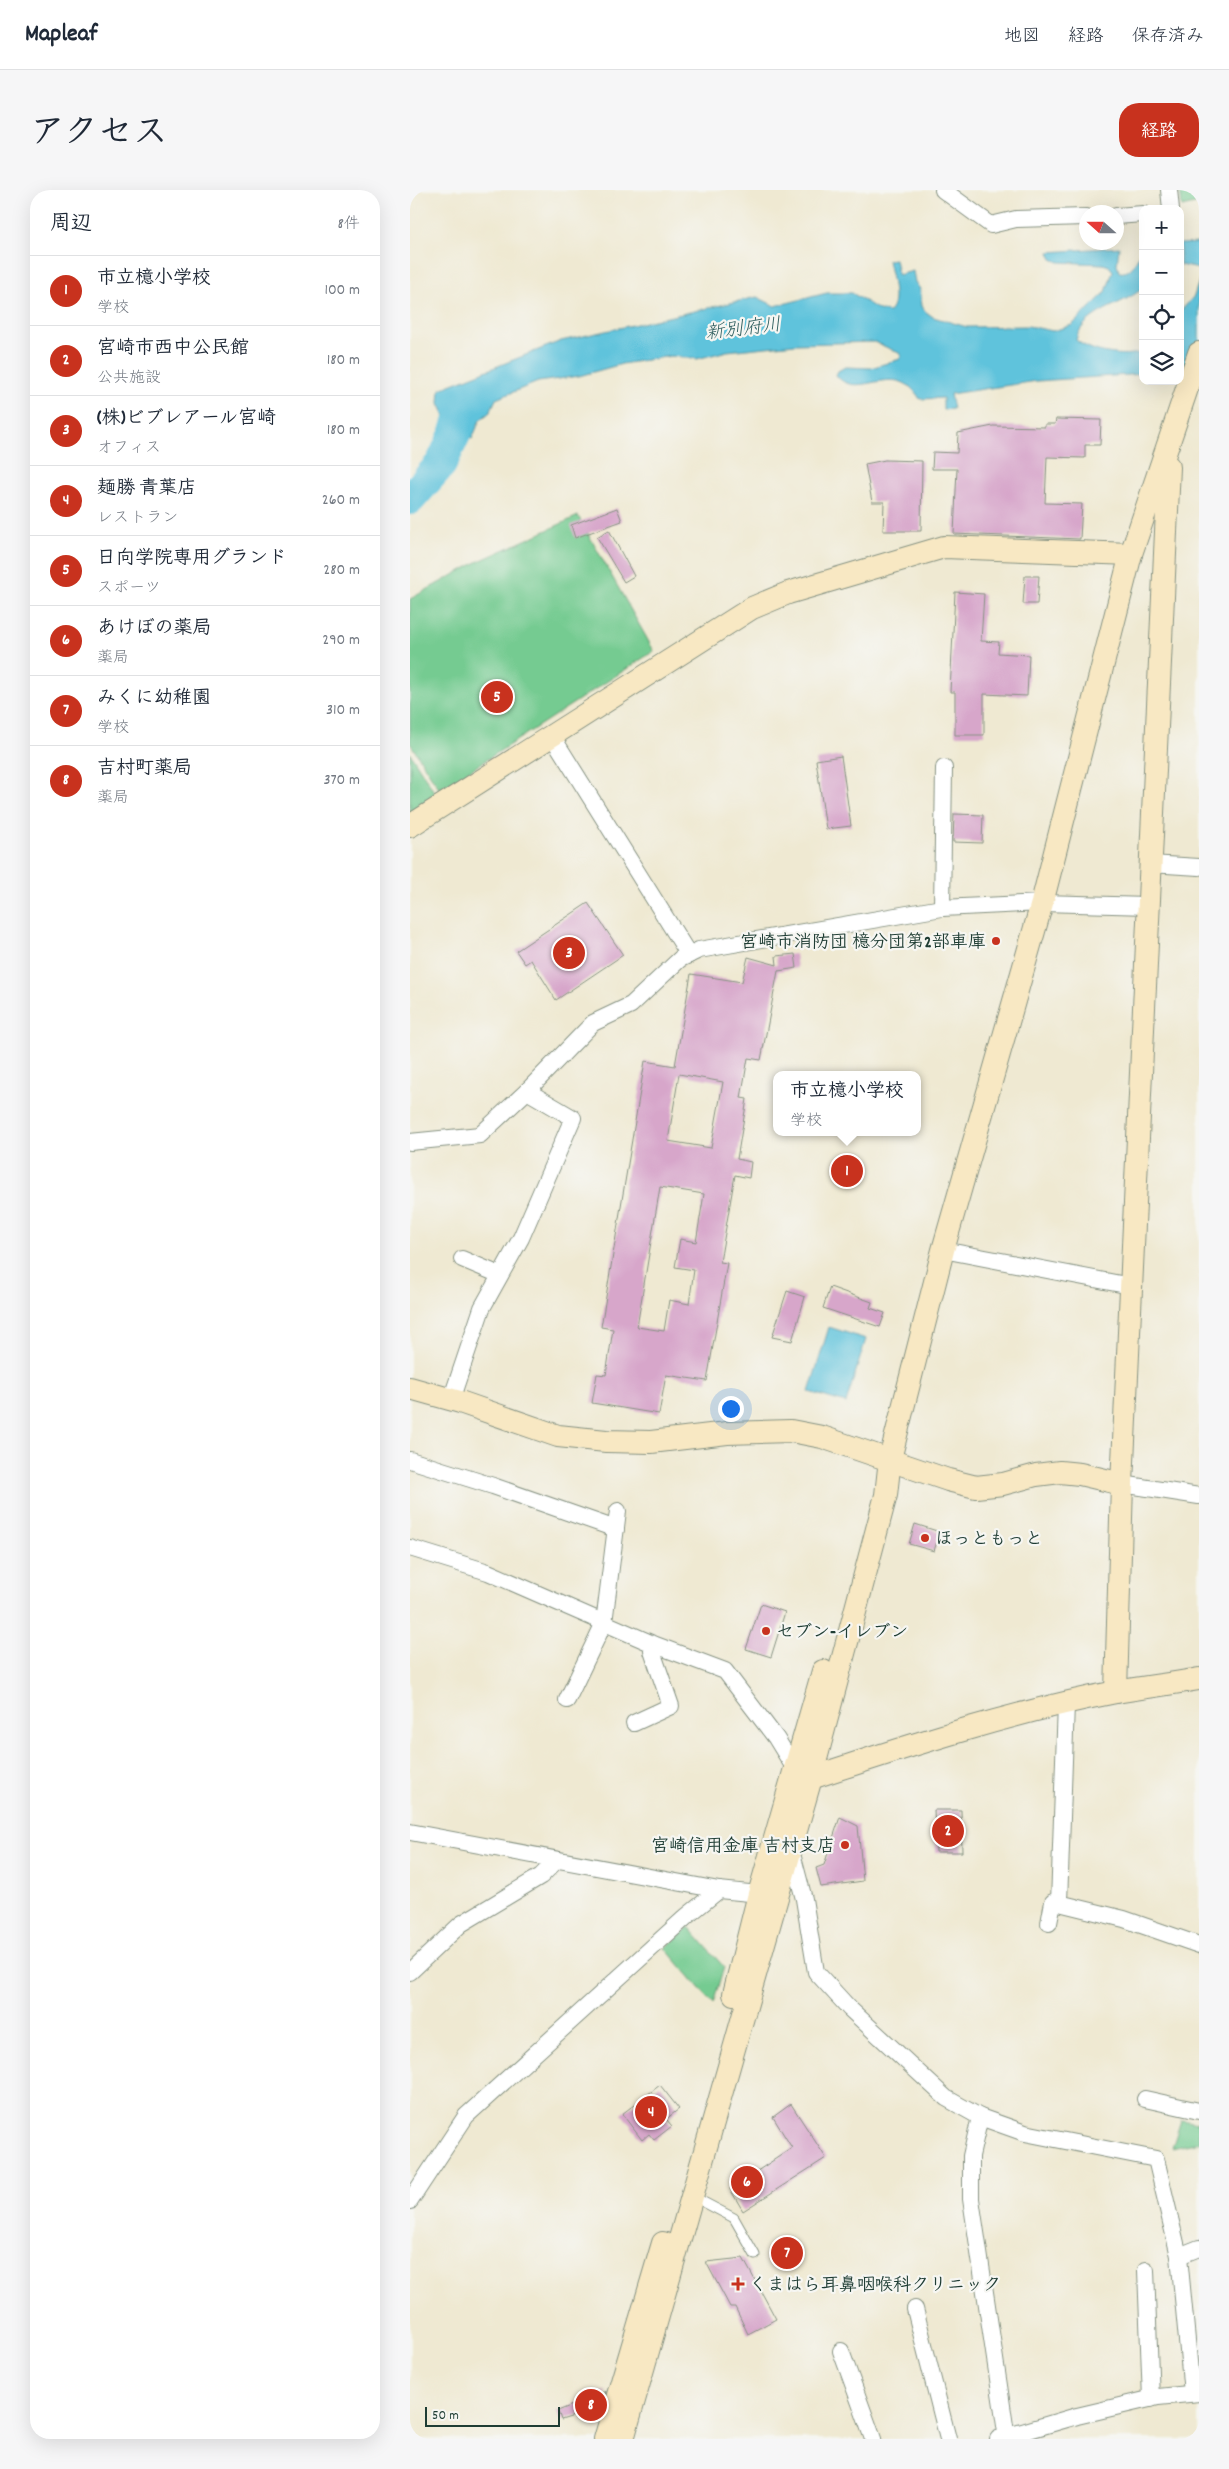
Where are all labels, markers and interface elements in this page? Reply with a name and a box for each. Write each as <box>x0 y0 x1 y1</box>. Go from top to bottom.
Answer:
text: Mapleaf <box>25 18 97 52</box>
text: 地図 <box>1004 25 1040 50</box>
text: 経路 <box>1068 25 1104 50</box>
text: 保存済み <box>1132 25 1204 50</box>
button: 経路 <box>1119 103 1199 157</box>
text: アクセス <box>30 110 168 160</box>
north arrow <box>1079 205 1124 250</box>
map controls <box>1139 205 1184 385</box>
button: + <box>1139 205 1184 250</box>
text: 周辺 <box>50 210 92 240</box>
text: 8件 <box>338 213 360 236</box>
button: − <box>1139 250 1184 295</box>
text: 市立檍小学校 <box>97 266 211 293</box>
text: 1 <box>64 279 68 302</box>
text: 100 m <box>324 279 360 302</box>
button: locate <box>1139 295 1184 340</box>
text: 学校 <box>97 297 129 320</box>
water label: 新別府川 <box>704 312 783 349</box>
text: 宮崎市西中公民館 <box>97 336 249 363</box>
button: layers <box>1139 340 1184 385</box>
text: 2 <box>63 349 70 372</box>
text: 180 m <box>327 349 360 372</box>
text: 公共施設 <box>97 367 161 390</box>
text: (株)ビブレアール宮崎 <box>97 406 276 433</box>
text: 3 <box>62 419 70 442</box>
text: 180 m <box>327 419 360 442</box>
text: オフィス <box>97 437 161 460</box>
text: 麺勝 青葉店 <box>97 476 196 503</box>
text: 4 <box>63 489 69 512</box>
text: 260 m <box>322 489 360 512</box>
text: レストラン <box>97 507 178 530</box>
text: 日向学院専用グランド <box>97 546 287 573</box>
text: 5 <box>62 559 70 582</box>
text: 280 m <box>323 559 360 582</box>
text: スポーツ <box>97 577 161 600</box>
text: あけぼの薬局 <box>97 616 212 643</box>
text: 6 <box>62 629 70 652</box>
text: 290 m <box>322 629 360 652</box>
text: 薬局 <box>97 647 129 670</box>
pin: 5 <box>481 678 513 716</box>
text: みくに幼稚園 <box>97 686 211 713</box>
text: 7 <box>63 699 69 722</box>
text: 310 m <box>326 699 360 722</box>
text: 学校 <box>97 717 129 740</box>
text: 吉村町薬局 <box>97 756 192 783</box>
text: 8 <box>63 769 69 792</box>
text: 370 m <box>323 769 360 792</box>
text: 薬局 <box>97 787 129 810</box>
place label: 宮崎市消防団 檍分団第2部車庫 <box>740 931 986 956</box>
pin: 3 <box>553 934 585 972</box>
marker: 宮崎市消防団 檍分団第2部車庫 <box>990 935 1002 947</box>
popup <box>773 1071 921 1136</box>
text: 市立檍小学校 <box>790 1079 904 1106</box>
text: 学校 <box>790 1110 822 1133</box>
pin: 1 <box>831 1152 863 1190</box>
your location <box>718 1396 744 1422</box>
place label: ほっともっと <box>935 1528 1043 1553</box>
marker: ほっともっと <box>919 1532 931 1544</box>
place label: セブン-イレブン <box>776 1621 908 1646</box>
marker: セブン-イレブン <box>760 1625 772 1637</box>
pin: 2 <box>932 1812 964 1850</box>
place label: 宮崎信用金庫 吉村支店 <box>651 1835 835 1860</box>
marker: 宮崎信用金庫 吉村支店 <box>839 1839 851 1851</box>
pin: 4 <box>635 2093 667 2131</box>
pin: 6 <box>731 2163 763 2201</box>
pin: 7 <box>771 2234 803 2272</box>
place label: くまはら耳鼻咽喉科クリニック <box>749 2274 1001 2299</box>
marker: くまはら耳鼻咽喉科クリニック <box>731 2277 745 2291</box>
pin: 8 <box>575 2386 607 2424</box>
scale bar <box>425 2404 560 2427</box>
text: 50 m <box>432 2406 459 2426</box>

